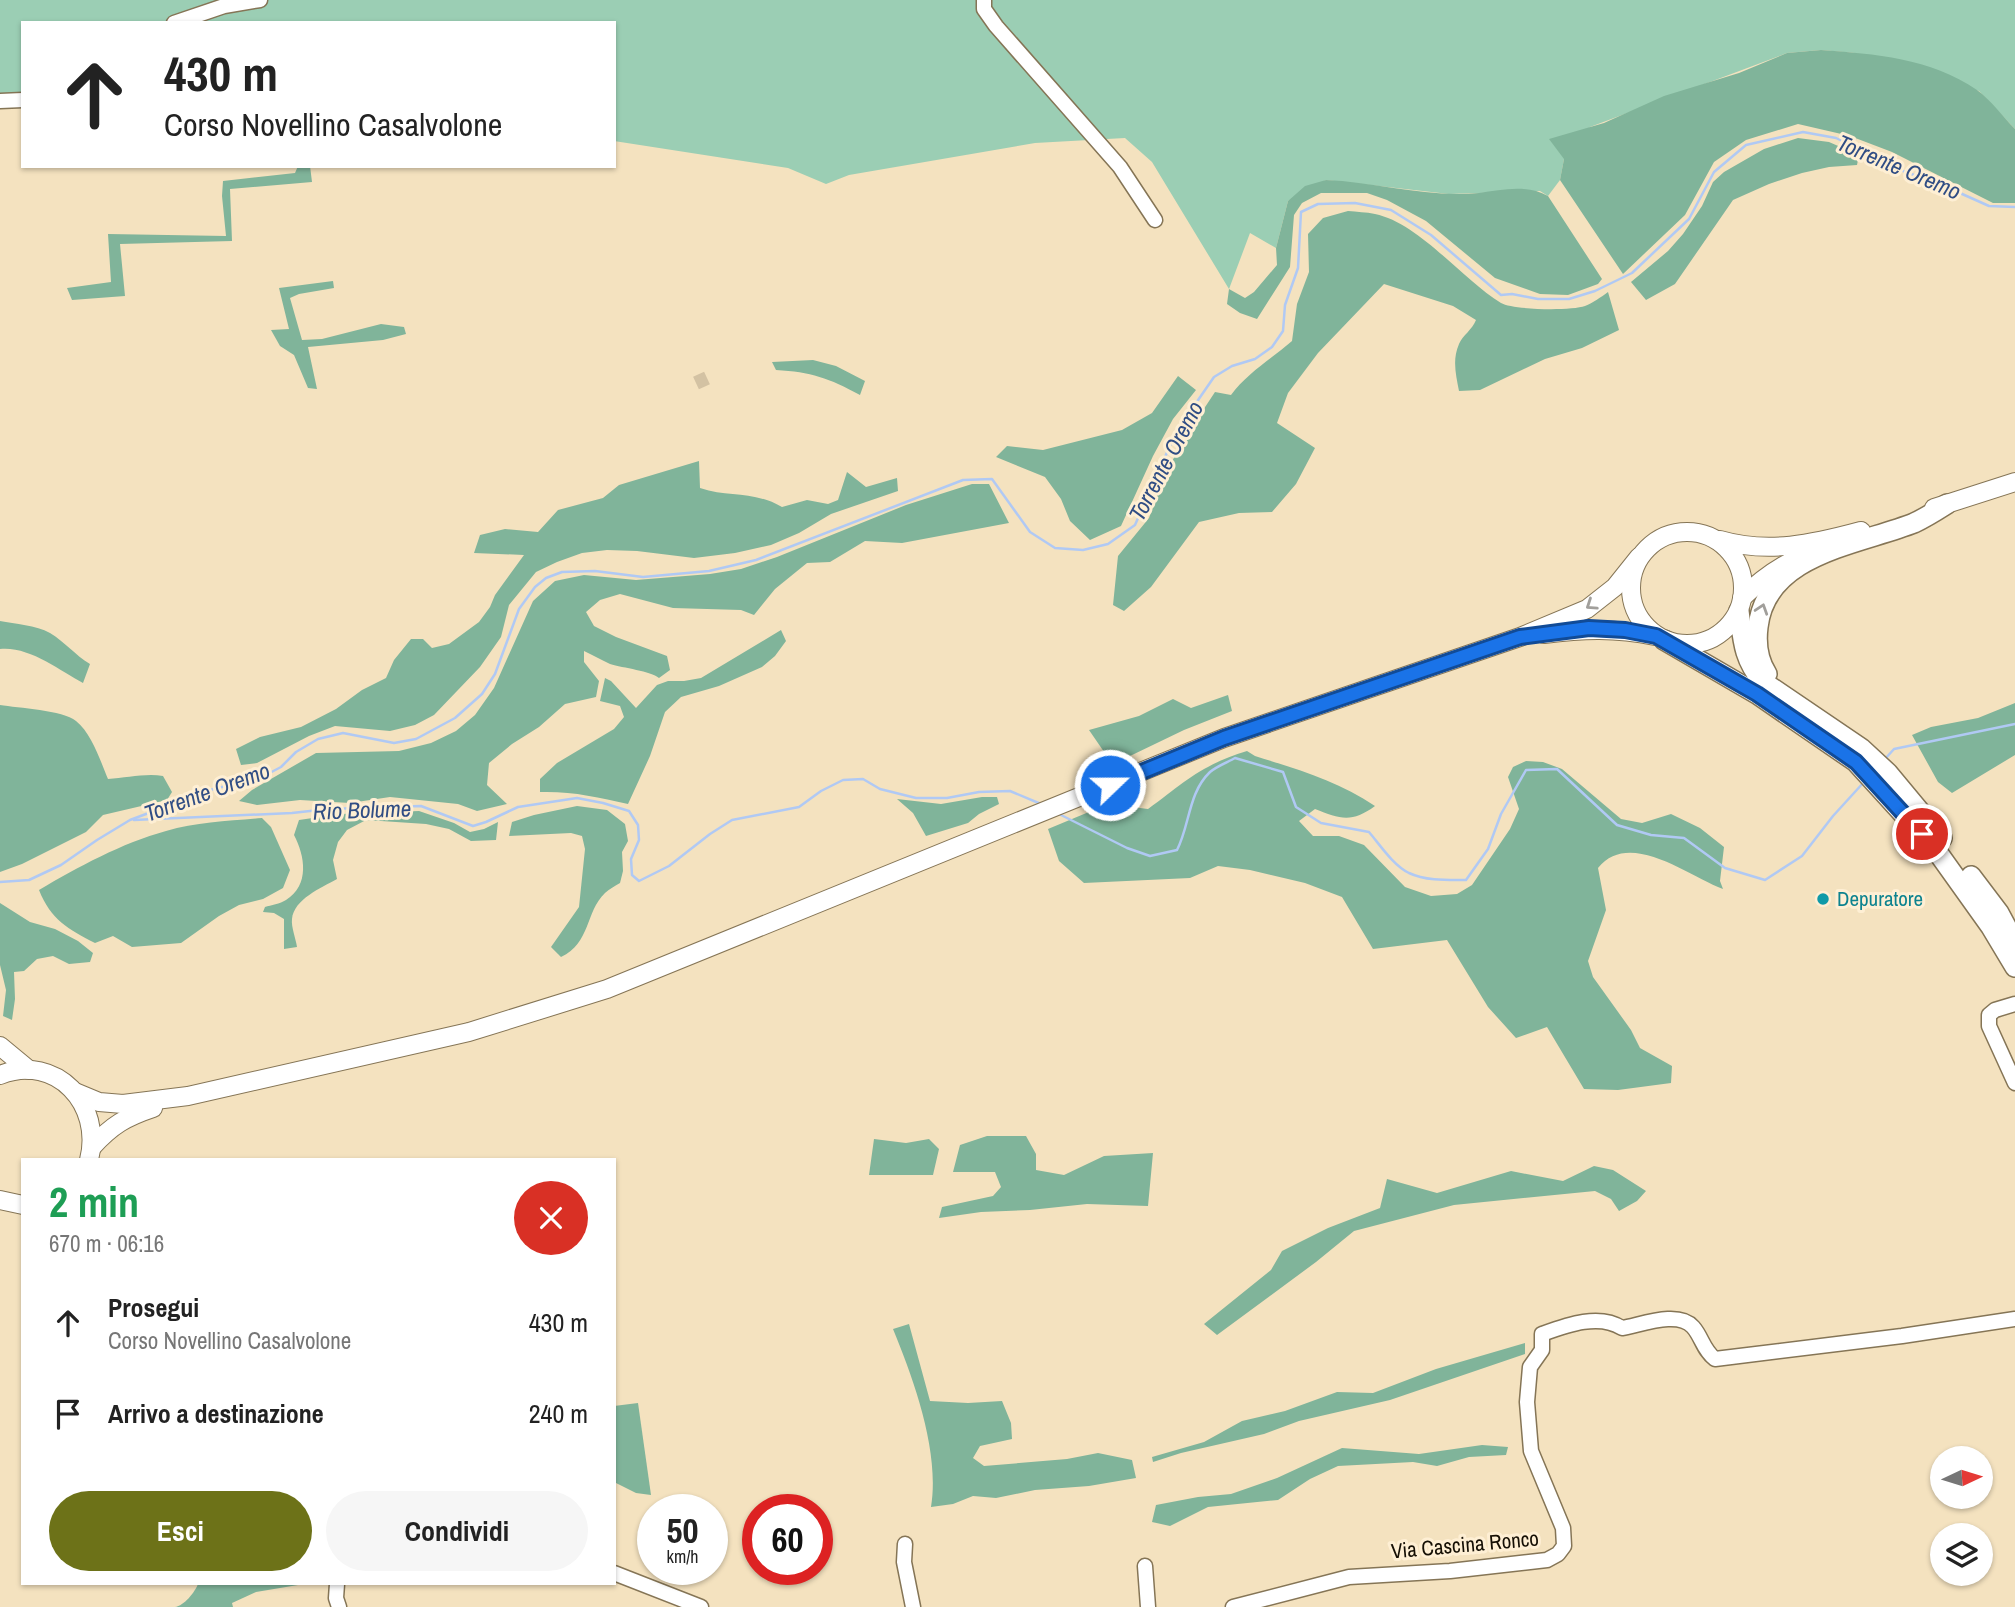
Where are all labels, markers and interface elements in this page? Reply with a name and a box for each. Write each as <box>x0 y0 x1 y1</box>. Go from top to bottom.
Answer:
text: 430 m <box>164 40 278 106</box>
icon: ahead <box>49 49 140 140</box>
text: Corso Novellino Casalvolone <box>164 103 502 146</box>
water label: Torrente Oremo <box>1833 127 1966 207</box>
water label: Torrente Oremo <box>1121 395 1210 526</box>
one-way arrow <box>1586 597 1599 609</box>
one-way arrow <box>1754 603 1769 615</box>
position arrow <box>1073 748 1147 822</box>
water label: Torrente Oremo <box>140 754 274 829</box>
water label: Rio Bolume <box>312 792 412 827</box>
pin <box>1892 804 1952 864</box>
icon: arrive <box>1903 815 1941 853</box>
place label: Depuratore <box>1837 884 1923 913</box>
marker: Depuratore <box>1815 891 1831 907</box>
text: 2 min <box>49 1174 139 1230</box>
button: close <box>514 1181 588 1255</box>
text: 670 m · 06:16 <box>49 1228 164 1259</box>
text: Prosegui <box>108 1290 199 1325</box>
icon: ahead <box>49 1304 87 1342</box>
text: 430 m <box>529 1305 588 1340</box>
text: Corso Novellino Casalvolone <box>108 1325 351 1356</box>
icon: arrive <box>49 1395 87 1433</box>
text: Arrivo a destinazione <box>108 1396 324 1431</box>
text: 240 m <box>529 1396 588 1431</box>
north arrow <box>1930 1446 1993 1508</box>
map controls <box>1930 1446 1993 1586</box>
button: Esci <box>49 1491 312 1571</box>
button: Condividi <box>326 1491 588 1571</box>
speed limit sign: 60 <box>742 1494 833 1585</box>
text: 50 <box>667 1507 698 1554</box>
button: layers <box>1930 1523 1993 1586</box>
street label: Via Cascina Ronco <box>1390 1524 1540 1565</box>
text: km/h <box>667 1544 699 1569</box>

